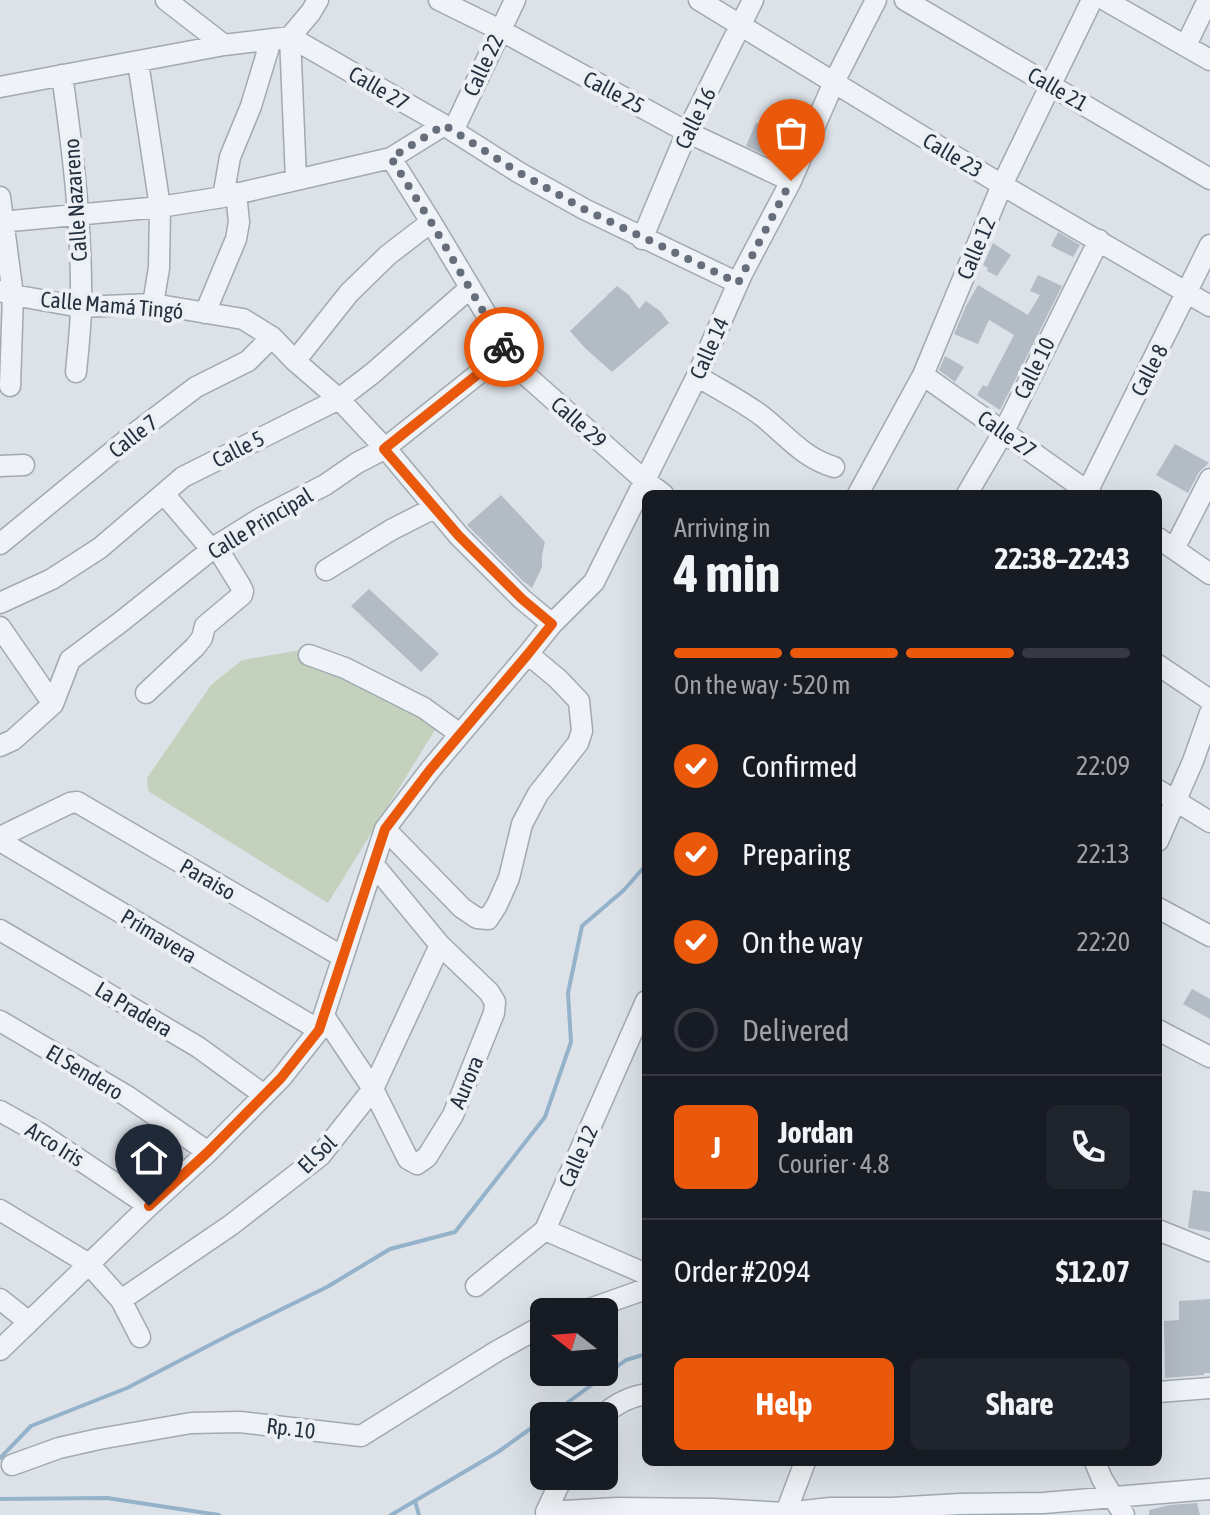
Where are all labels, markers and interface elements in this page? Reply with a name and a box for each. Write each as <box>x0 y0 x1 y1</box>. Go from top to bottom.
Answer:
street label: Calle 22 <box>457 30 509 100</box>
street label: Calle 27 <box>344 60 414 116</box>
street label: Calle 21 <box>1023 61 1093 117</box>
street label: Calle 25 <box>579 65 649 119</box>
street label: Calle 16 <box>669 83 721 153</box>
pin <box>757 99 825 181</box>
icon: bag <box>769 111 813 155</box>
street label: Calle 23 <box>918 127 988 183</box>
street label: Calle Nazareno <box>58 138 92 262</box>
street label: Calle 12 <box>951 213 1001 283</box>
street label: Calle Mamá Tingó <box>40 286 184 324</box>
courier <box>464 307 544 387</box>
street label: Calle 14 <box>684 313 734 383</box>
icon: bike <box>482 325 526 369</box>
street label: Calle 10 <box>1008 333 1060 403</box>
street label: Calle 8 <box>1125 340 1173 400</box>
street label: Calle 29 <box>546 391 612 453</box>
street label: Calle 27 <box>973 405 1041 463</box>
street label: Calle 7 <box>103 409 163 463</box>
street label: Calle 5 <box>208 425 268 473</box>
street label: Calle Principal <box>203 482 317 564</box>
text: Arriving in <box>674 513 771 543</box>
text: 22:38–22:43 <box>995 541 1130 575</box>
text: 4 min <box>674 543 780 603</box>
text: On the way · 520 m <box>674 670 851 700</box>
icon: check <box>674 744 718 788</box>
text: Confirmed <box>742 749 857 783</box>
text: 22:09 <box>1076 751 1130 781</box>
icon: check <box>674 832 718 876</box>
text: Preparing <box>742 837 851 871</box>
text: 22:13 <box>1076 839 1130 869</box>
street label: Paraiso <box>176 853 240 905</box>
street label: Primavera <box>117 903 201 969</box>
icon: check <box>674 920 718 964</box>
text: On the way <box>742 925 863 959</box>
text: 22:20 <box>1076 927 1130 957</box>
street label: La Pradera <box>91 976 177 1042</box>
text: Delivered <box>742 1013 850 1047</box>
street label: El Sendero <box>42 1039 128 1105</box>
street label: Aurora <box>443 1052 489 1112</box>
button: phone <box>1046 1105 1130 1189</box>
text: Jordan <box>778 1115 853 1149</box>
street label: Arco Iris <box>21 1116 89 1172</box>
street label: Calle 12 <box>553 1121 603 1191</box>
pin <box>115 1124 183 1206</box>
street label: El Sol <box>292 1129 342 1179</box>
text: J <box>711 1130 721 1164</box>
icon: home <box>127 1136 171 1180</box>
text: Courier · 4.8 <box>778 1149 889 1179</box>
text: Order #2094 <box>674 1254 811 1288</box>
text: $12.07 <box>1056 1254 1130 1288</box>
north arrow <box>530 1298 618 1386</box>
map controls <box>530 1298 618 1490</box>
button: Help <box>674 1358 894 1450</box>
button: Share <box>910 1358 1130 1450</box>
button: layers <box>530 1402 618 1490</box>
street label: Rp. 10 <box>265 1412 317 1444</box>

